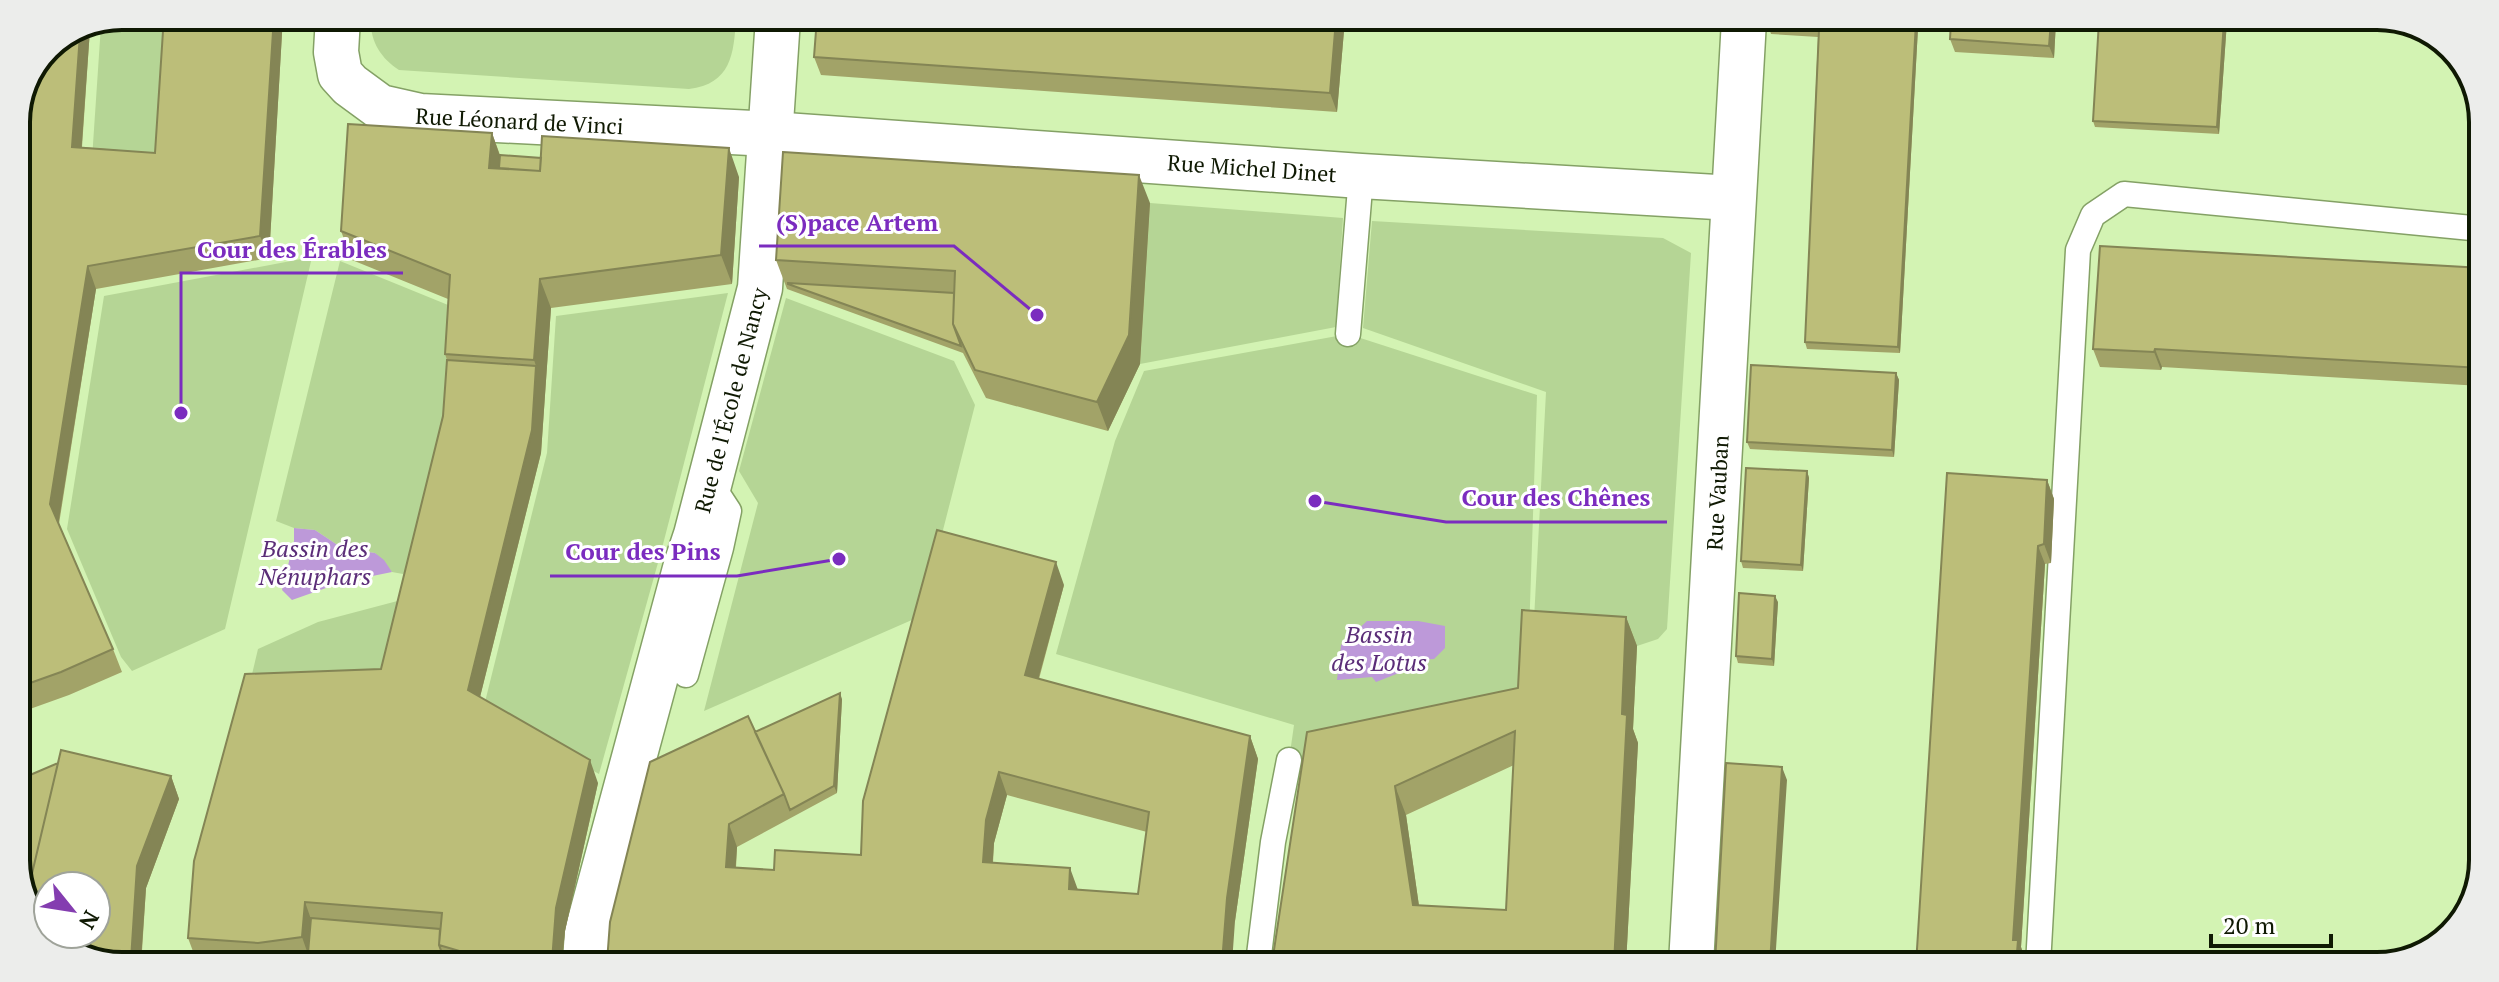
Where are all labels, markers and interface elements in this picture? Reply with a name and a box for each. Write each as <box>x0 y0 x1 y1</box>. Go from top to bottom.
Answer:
street label: Rue Léonard de Vinci <box>415 101 624 140</box>
street label: Rue Michel Dinet <box>1166 147 1337 188</box>
callout: (S)pace Artem <box>759 198 954 246</box>
text: (S)pace Artem <box>776 206 938 238</box>
callout: Cour des Érables <box>181 225 403 273</box>
text: Cour des Érables <box>197 233 387 265</box>
street label: Rue de l'École de Nancy <box>687 284 774 516</box>
street label: Rue Vauban <box>1699 434 1735 551</box>
callout: Cour des Chênes <box>1446 474 1667 522</box>
text: Cour des Chênes <box>1462 481 1651 513</box>
callout: Cour des Pins <box>550 528 737 576</box>
water label: Bassin des Nénuphars <box>258 532 371 592</box>
text: Cour des Pins <box>565 535 721 567</box>
water label: Bassin des Lotus <box>1331 618 1427 678</box>
north arrow <box>32 870 112 950</box>
scale bar <box>2211 898 2331 948</box>
text: N <box>73 906 106 935</box>
text: 20 m <box>2223 909 2275 941</box>

